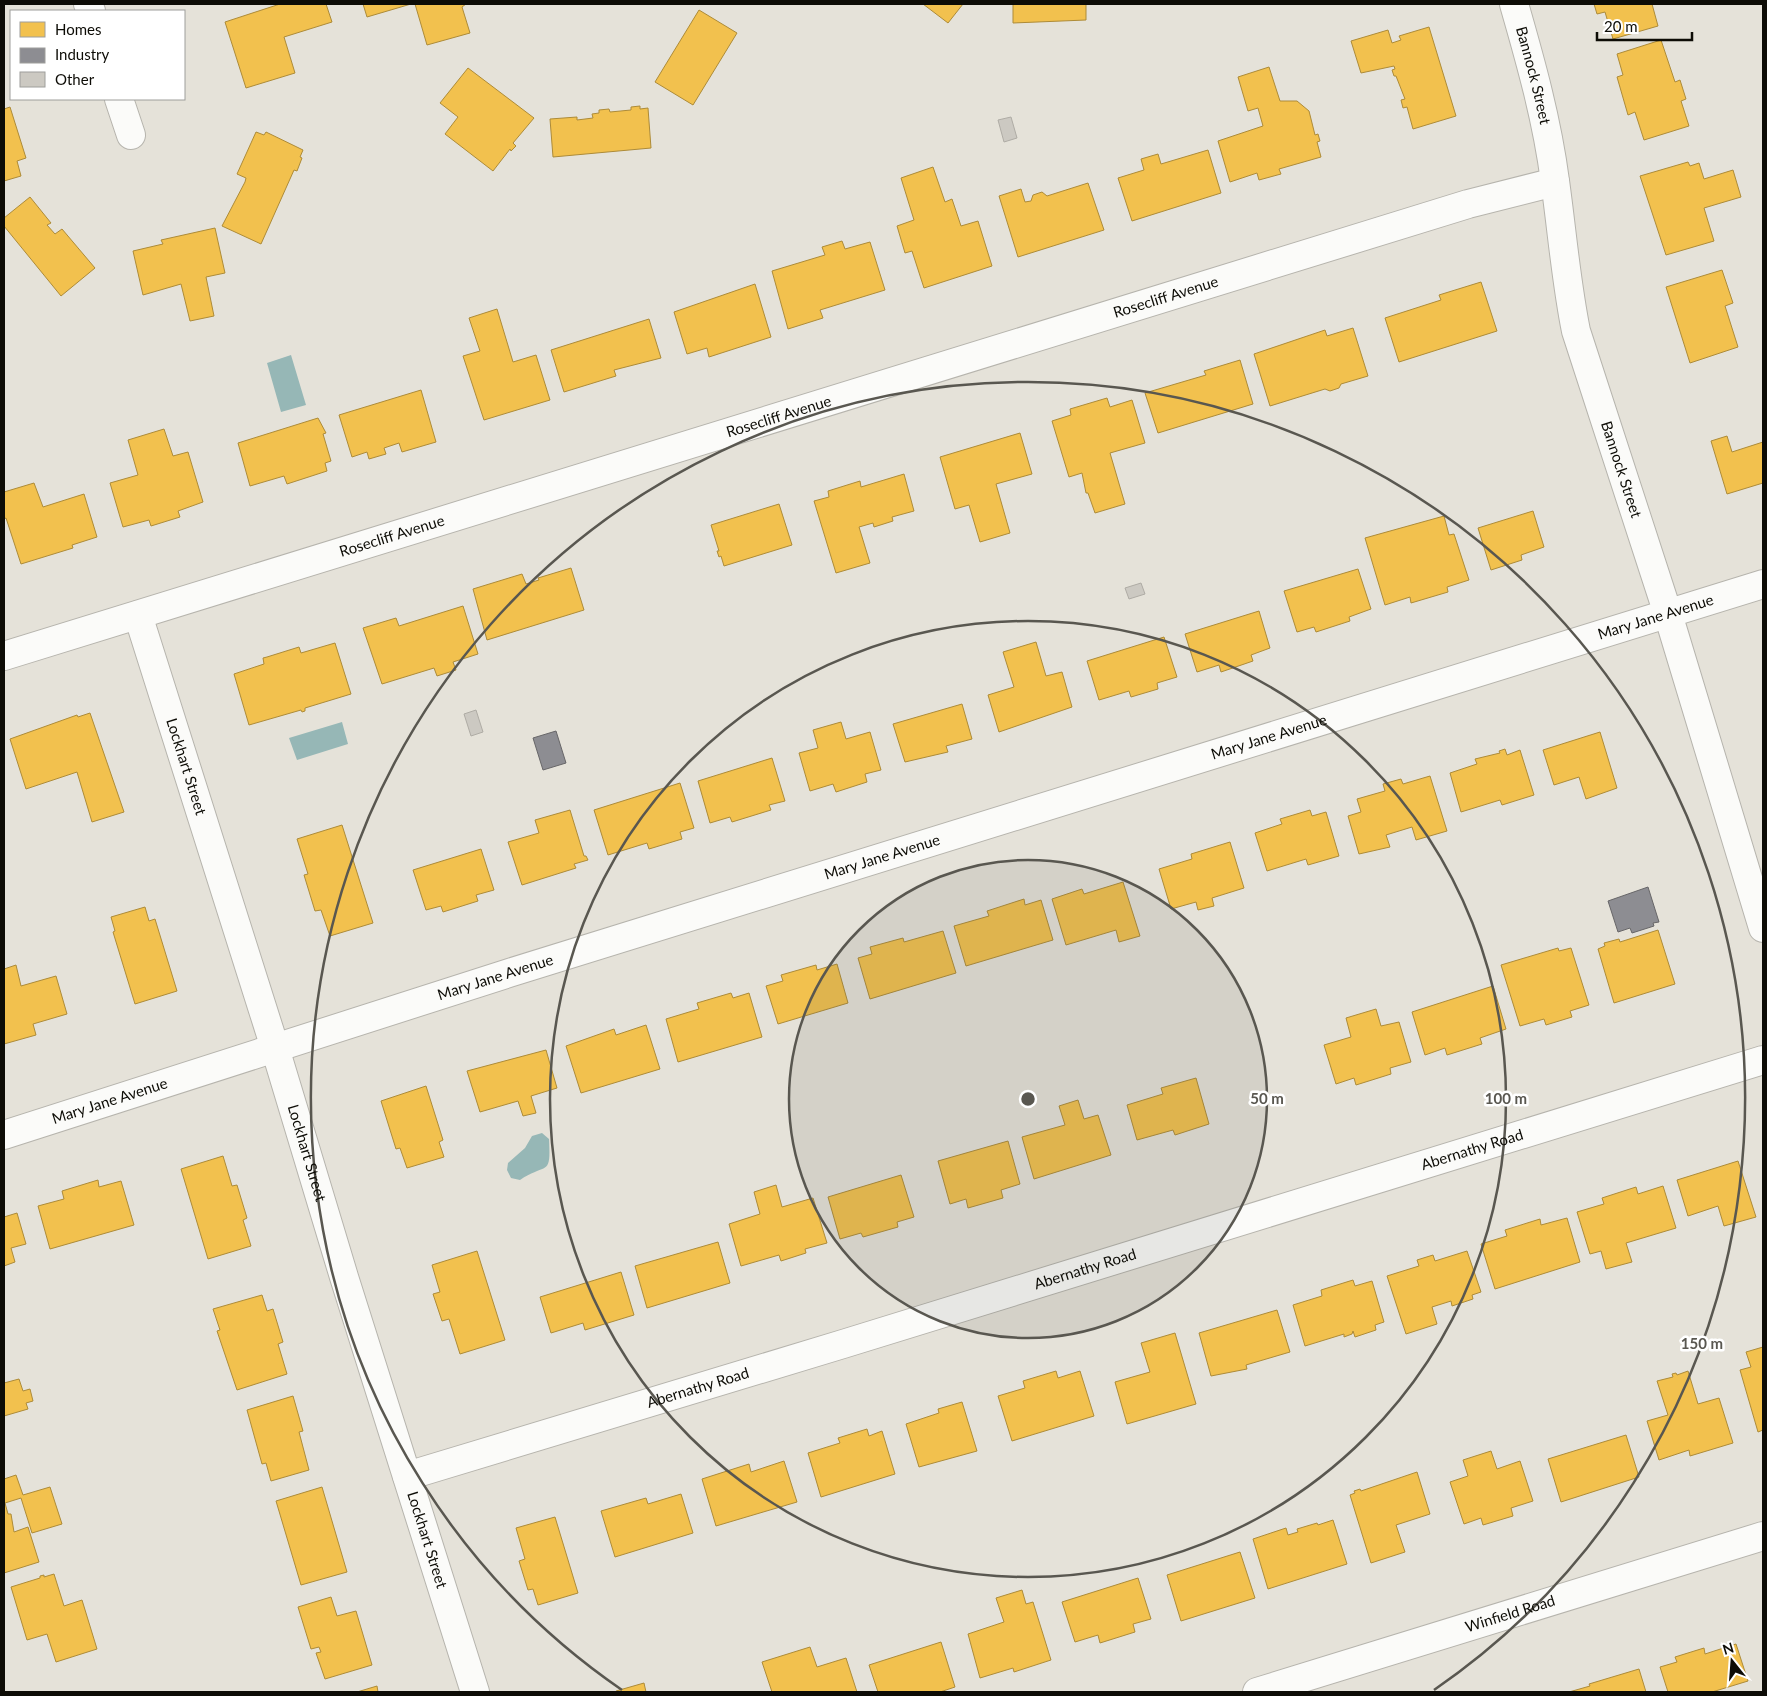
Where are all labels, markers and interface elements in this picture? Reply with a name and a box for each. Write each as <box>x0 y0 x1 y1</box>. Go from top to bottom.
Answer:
legend <box>10 10 185 100</box>
scale bar <box>1597 10 1692 42</box>
text: 20 m <box>1604 17 1638 35</box>
text: Homes <box>55 20 101 38</box>
street label: Bannock Street <box>1513 24 1555 126</box>
text: Industry <box>55 45 110 63</box>
text: Other <box>55 70 95 88</box>
street label: Rosecliff Avenue <box>1111 272 1220 321</box>
street label: Rosecliff Avenue <box>724 391 833 440</box>
street label: Bannock Street <box>1598 419 1646 520</box>
street label: Rosecliff Avenue <box>337 511 446 560</box>
street label: Mary Jane Avenue <box>1595 590 1716 643</box>
street label: Mary Jane Avenue <box>1209 710 1329 763</box>
street label: Lockhart Street <box>163 716 211 818</box>
street label: Mary Jane Avenue <box>822 830 942 883</box>
street label: Mary Jane Avenue <box>435 950 555 1003</box>
street label: Mary Jane Avenue <box>49 1073 169 1127</box>
text: 50 m <box>1250 1089 1284 1107</box>
text: 100 m <box>1485 1089 1527 1107</box>
centre of rings <box>1019 1090 1037 1108</box>
street label: Lockhart Street <box>285 1102 331 1204</box>
street label: Abernathy Road <box>1419 1125 1525 1173</box>
street label: Abernathy Road <box>1032 1244 1138 1292</box>
text: 150 m <box>1681 1334 1723 1352</box>
street label: Abernathy Road <box>644 1363 751 1411</box>
street label: Lockhart Street <box>404 1489 452 1591</box>
street label: Winfield Road <box>1463 1591 1557 1635</box>
north arrow <box>1707 1636 1757 1686</box>
text: N <box>1720 1638 1736 1658</box>

